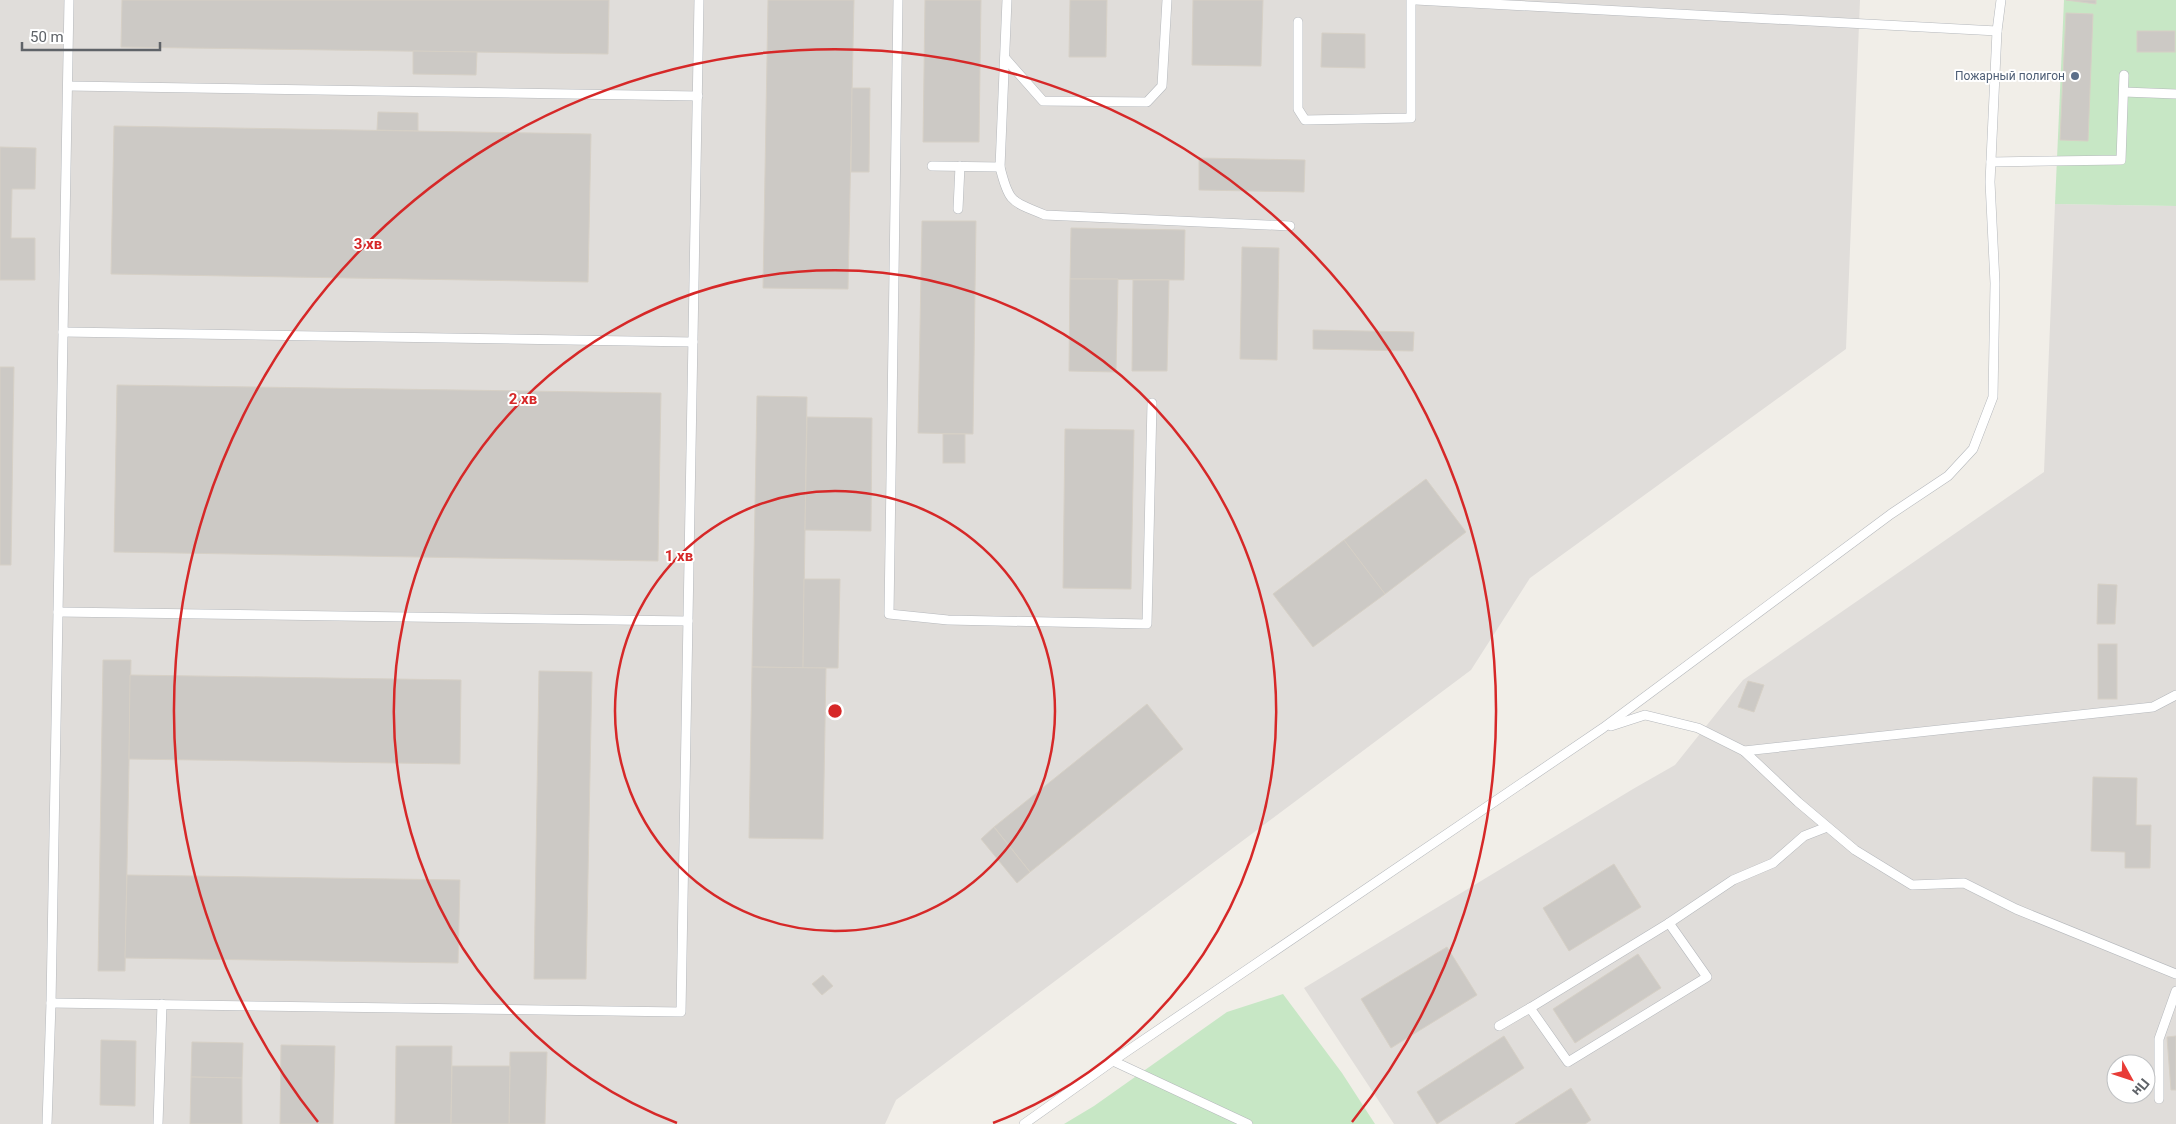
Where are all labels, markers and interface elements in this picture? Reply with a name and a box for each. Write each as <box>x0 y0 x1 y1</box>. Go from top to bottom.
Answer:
scale bar <box>22 20 160 52</box>
text: 50 m <box>30 28 64 46</box>
place label: Пожарный полигон <box>1955 69 2065 83</box>
marker: Пожарный полигон <box>2069 70 2081 82</box>
text: 3 хв <box>354 235 382 253</box>
text: 2 хв <box>509 390 537 408</box>
text: 1 хв <box>665 547 693 565</box>
centre of rings <box>826 702 844 720</box>
north arrow <box>2106 1054 2156 1104</box>
text: Пн <box>2129 1075 2153 1099</box>

